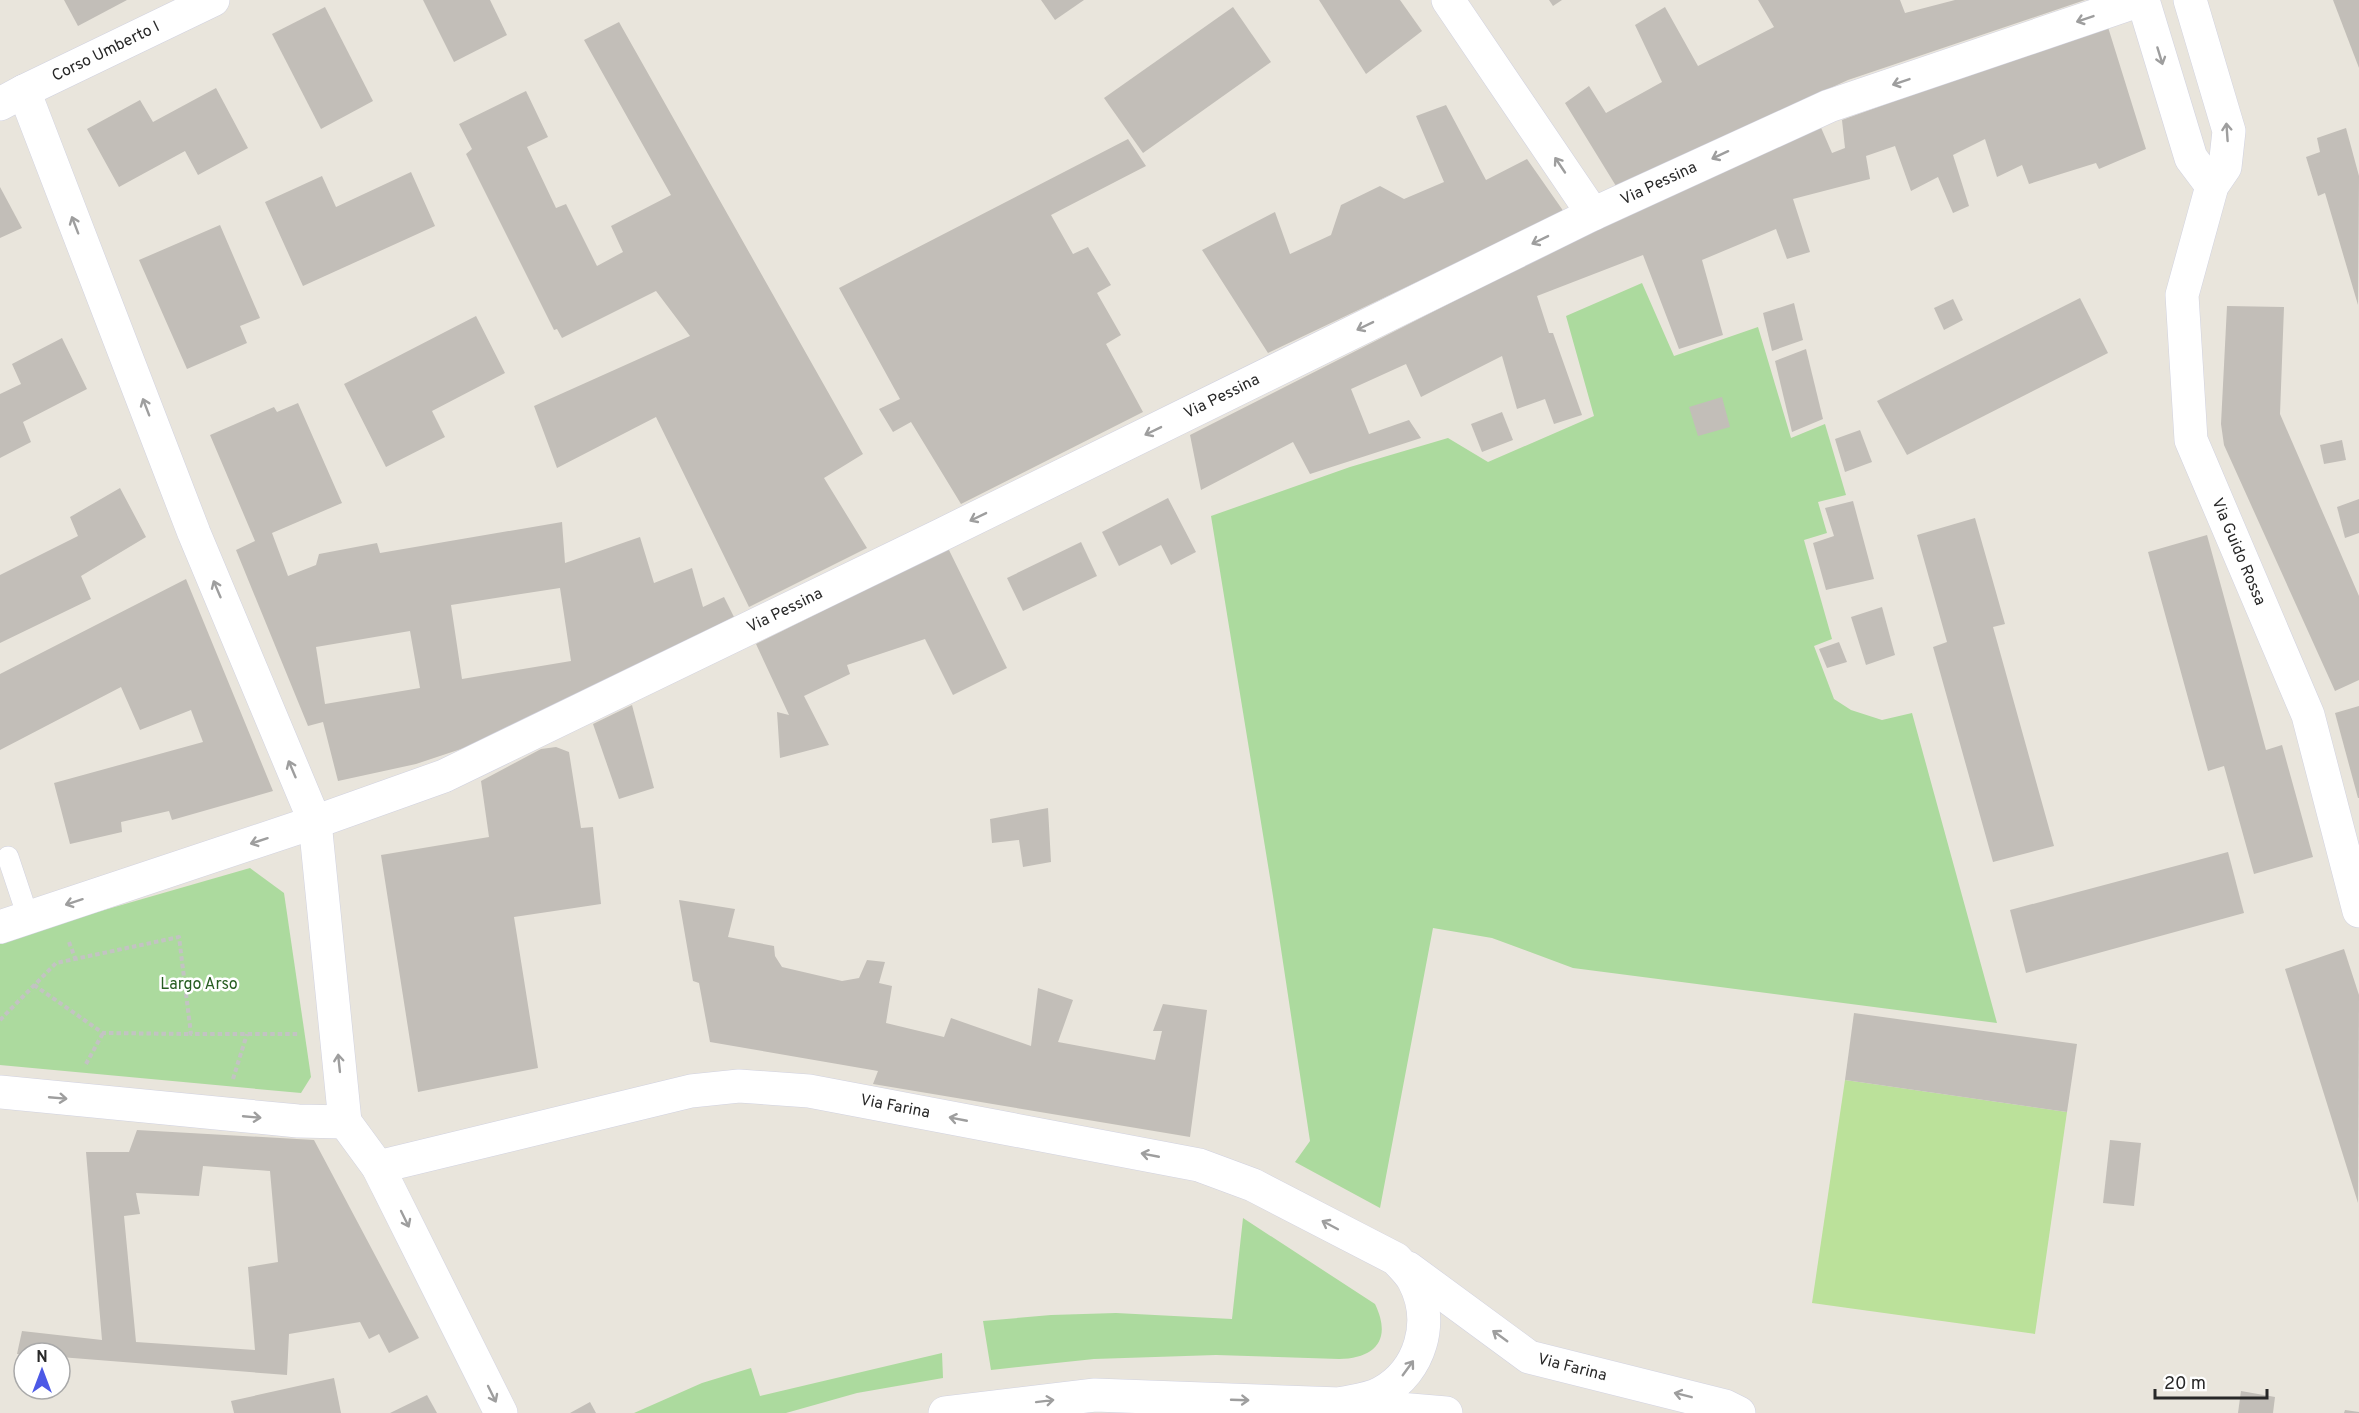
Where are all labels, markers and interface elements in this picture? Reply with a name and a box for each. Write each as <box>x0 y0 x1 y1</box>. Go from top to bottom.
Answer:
one-way arrow <box>2076 14 2095 25</box>
street label: Corso Umberto I <box>49 17 163 87</box>
one-way arrow <box>2155 46 2166 65</box>
one-way arrow <box>1892 77 1911 88</box>
one-way arrow <box>2221 123 2232 142</box>
one-way arrow <box>1712 150 1730 162</box>
one-way arrow <box>1554 157 1566 174</box>
street label: Via Pessina <box>1618 158 1700 210</box>
one-way arrow <box>69 217 80 235</box>
one-way arrow <box>1532 234 1550 246</box>
one-way arrow <box>1357 320 1375 332</box>
street label: Via Pessina <box>1181 370 1263 424</box>
one-way arrow <box>139 398 150 417</box>
one-way arrow <box>1144 425 1162 437</box>
street label: Via Guido Rossa <box>2206 495 2270 609</box>
one-way arrow <box>970 511 987 523</box>
one-way arrow <box>211 580 222 598</box>
street label: Via Pessina <box>744 584 826 638</box>
one-way arrow <box>286 760 298 778</box>
one-way arrow <box>250 836 269 847</box>
one-way arrow <box>65 897 84 908</box>
park label: Largo Arso <box>160 975 238 995</box>
one-way arrow <box>333 1054 344 1074</box>
street label: Via Farina <box>858 1090 932 1124</box>
one-way arrow <box>48 1093 68 1104</box>
one-way arrow <box>242 1112 262 1123</box>
one-way arrow <box>949 1113 968 1124</box>
one-way arrow <box>1140 1149 1160 1160</box>
one-way arrow <box>399 1210 411 1228</box>
one-way arrow <box>1322 1219 1340 1230</box>
one-way arrow <box>1492 1329 1508 1342</box>
north arrow <box>12 1341 72 1401</box>
text: N <box>36 1348 48 1368</box>
street label: Via Farina <box>1535 1350 1609 1386</box>
one-way arrow <box>1402 1361 1414 1377</box>
scale bar <box>2155 1362 2268 1400</box>
text: 20 m <box>2164 1373 2206 1396</box>
one-way arrow <box>486 1385 498 1403</box>
one-way arrow <box>1674 1389 1693 1401</box>
one-way arrow <box>1035 1395 1054 1406</box>
one-way arrow <box>1229 1395 1249 1406</box>

